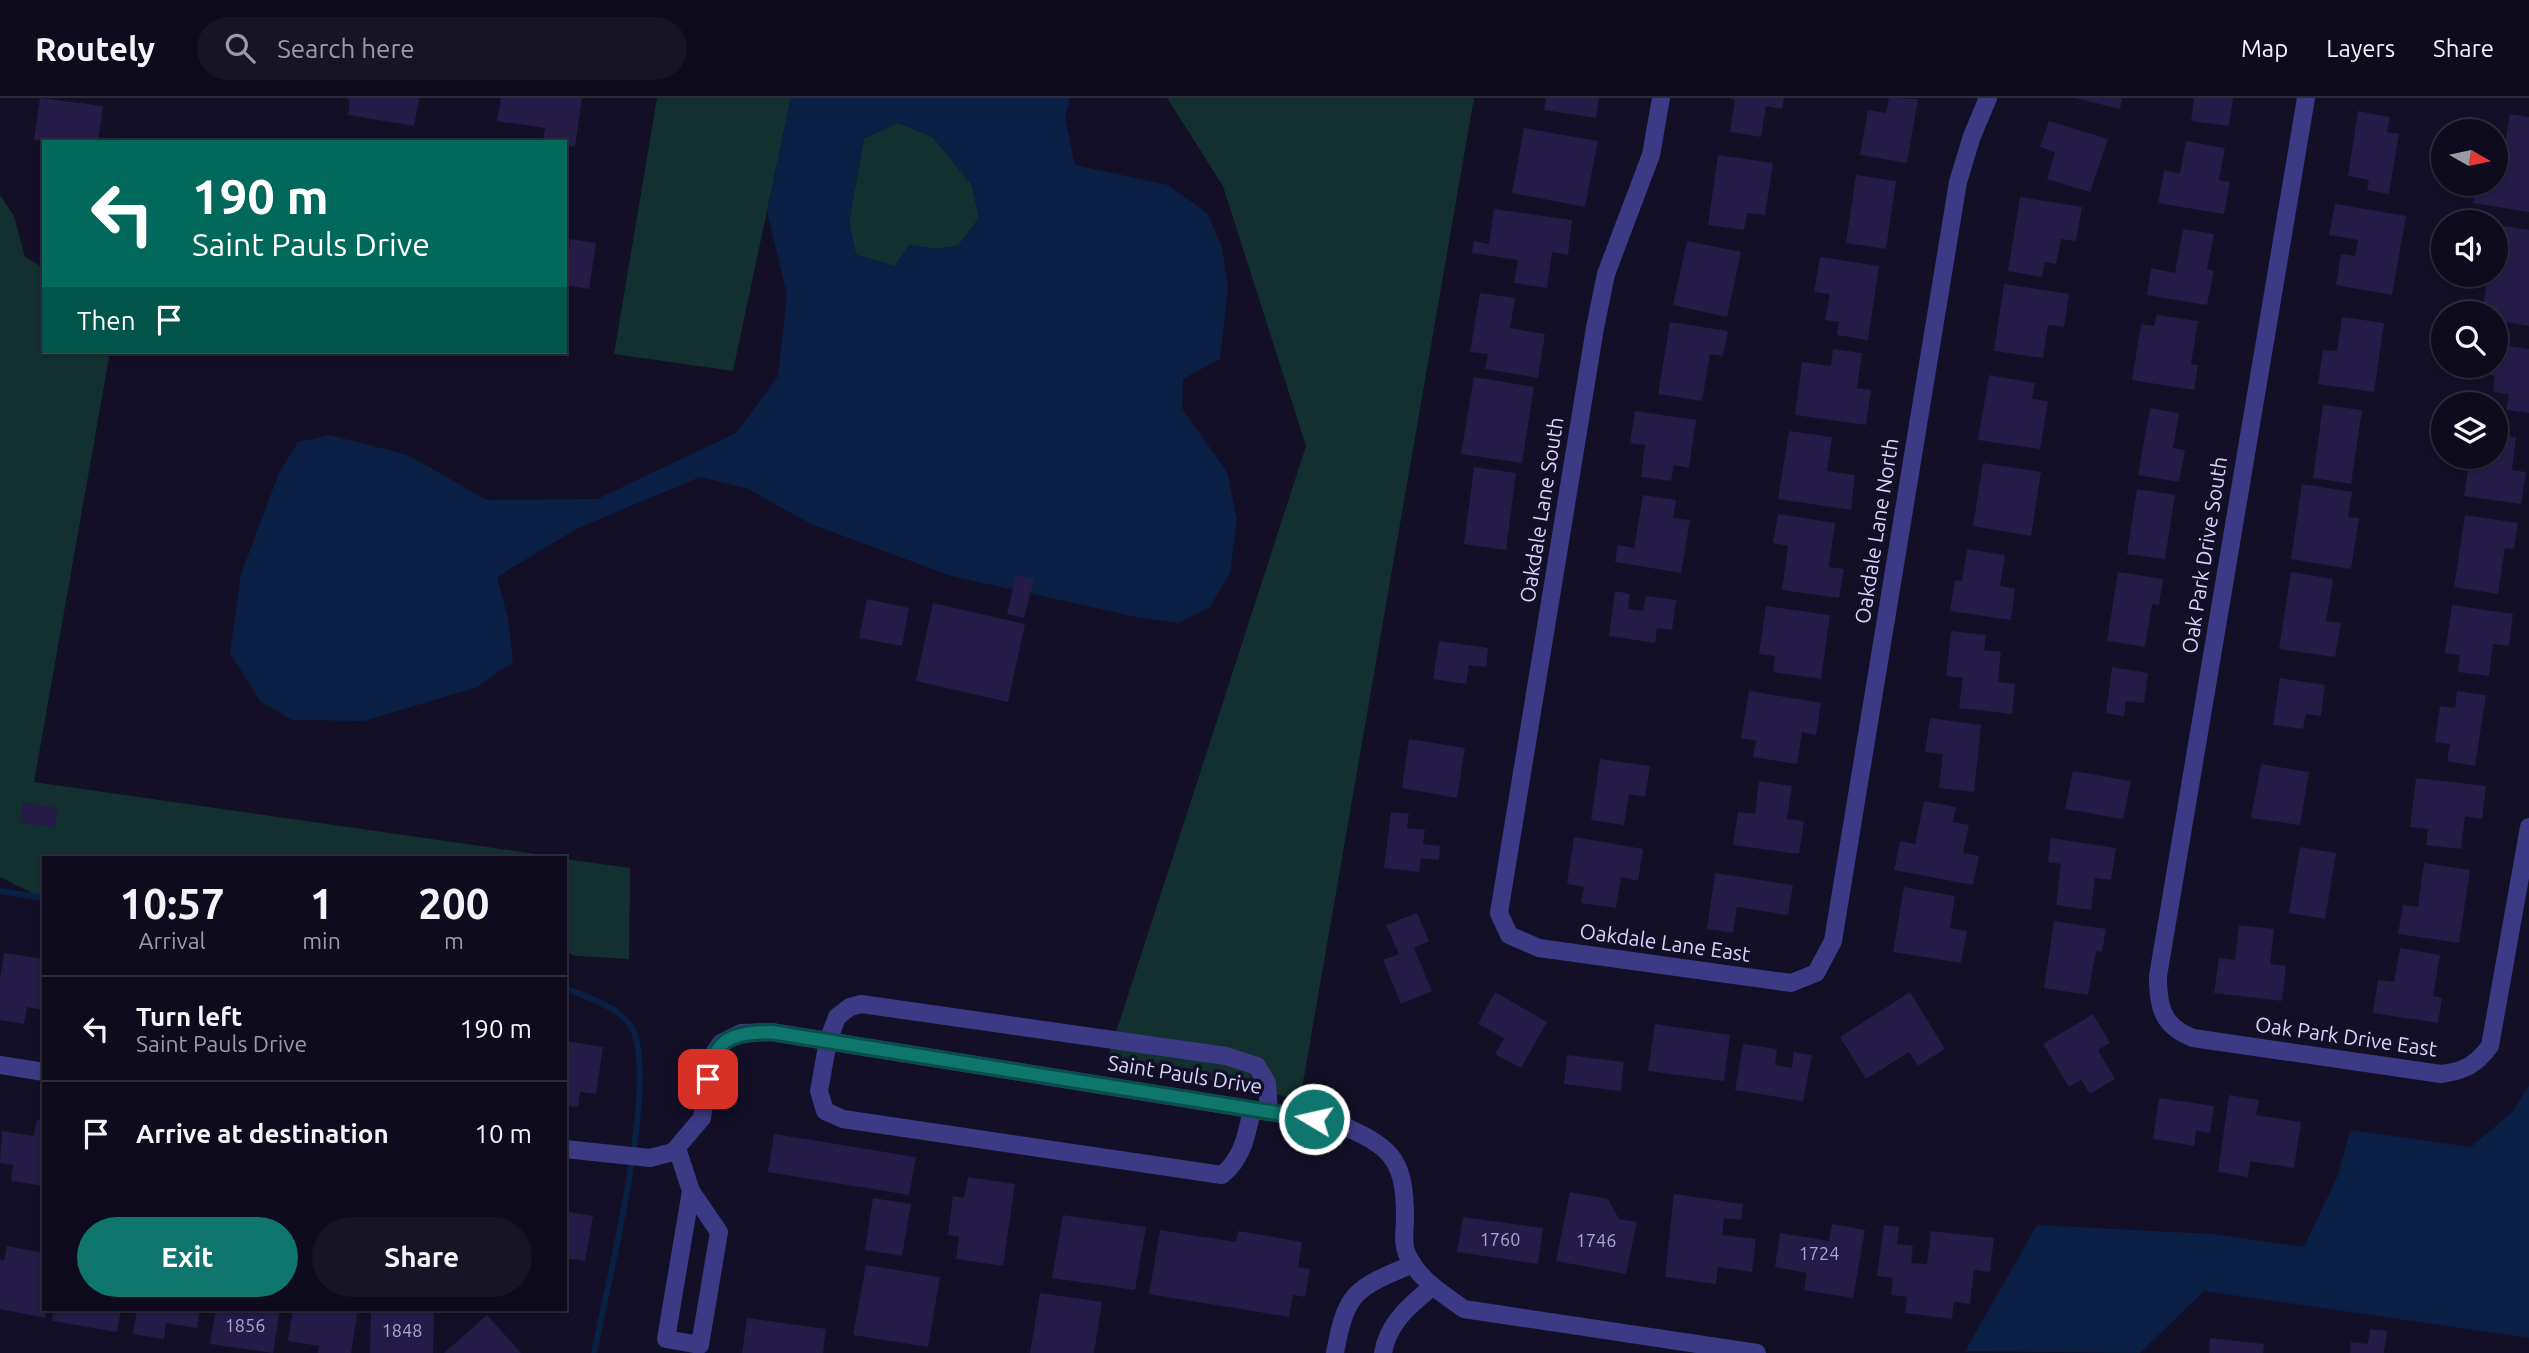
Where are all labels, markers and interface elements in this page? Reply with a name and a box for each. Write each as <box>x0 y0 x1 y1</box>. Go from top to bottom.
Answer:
search box <box>197 17 687 80</box>
icon: search <box>221 29 259 67</box>
text: Routely <box>35 30 155 67</box>
text: Search here <box>277 34 415 63</box>
text: Map <box>2241 35 2288 62</box>
text: Layers <box>2326 35 2395 62</box>
text: Share <box>2433 35 2494 62</box>
north arrow <box>2431 119 2508 196</box>
map controls <box>2431 119 2508 469</box>
icon: left <box>77 168 168 259</box>
text: 190 m <box>192 168 329 223</box>
button: sound <box>2431 210 2508 287</box>
text: Saint Pauls Drive <box>192 226 430 262</box>
icon: arrive <box>150 301 188 339</box>
button: search <box>2431 301 2508 378</box>
text: Then <box>77 306 136 335</box>
button: layers <box>2431 392 2508 469</box>
street label: Oakdale Lane South <box>1514 415 1568 604</box>
street label: Oakdale Lane North <box>1849 436 1903 625</box>
street label: Oak Park Drive South <box>2177 455 2231 655</box>
text: 10:57 <box>120 880 225 927</box>
text: 1 <box>310 880 333 927</box>
text: 200 <box>418 880 489 927</box>
street label: Oakdale Lane East <box>1578 918 1752 966</box>
text: Arrival <box>139 928 206 953</box>
text: min <box>302 928 341 953</box>
text: m <box>444 928 464 953</box>
text: Turn left <box>136 1002 242 1031</box>
icon: left <box>77 1010 115 1048</box>
street label: Oak Park Drive East <box>2254 1011 2439 1061</box>
text: 190 m <box>460 1014 532 1043</box>
text: Saint Pauls Drive <box>136 1031 307 1056</box>
pin <box>678 1049 738 1109</box>
street label: Saint Pauls Drive <box>1106 1050 1264 1098</box>
icon: arrive <box>689 1060 727 1098</box>
position arrow <box>1277 1082 1351 1156</box>
icon: arrive <box>77 1115 115 1153</box>
text: Arrive at destination <box>136 1119 389 1148</box>
text: 10 m <box>474 1119 532 1148</box>
button: Exit <box>77 1217 298 1297</box>
button: Share <box>312 1217 532 1297</box>
house number: 1760 <box>1480 1229 1520 1249</box>
house number: 1746 <box>1576 1230 1616 1250</box>
house number: 1724 <box>1799 1243 1839 1263</box>
house number: 1856 <box>225 1315 265 1335</box>
house number: 1848 <box>382 1320 422 1340</box>

